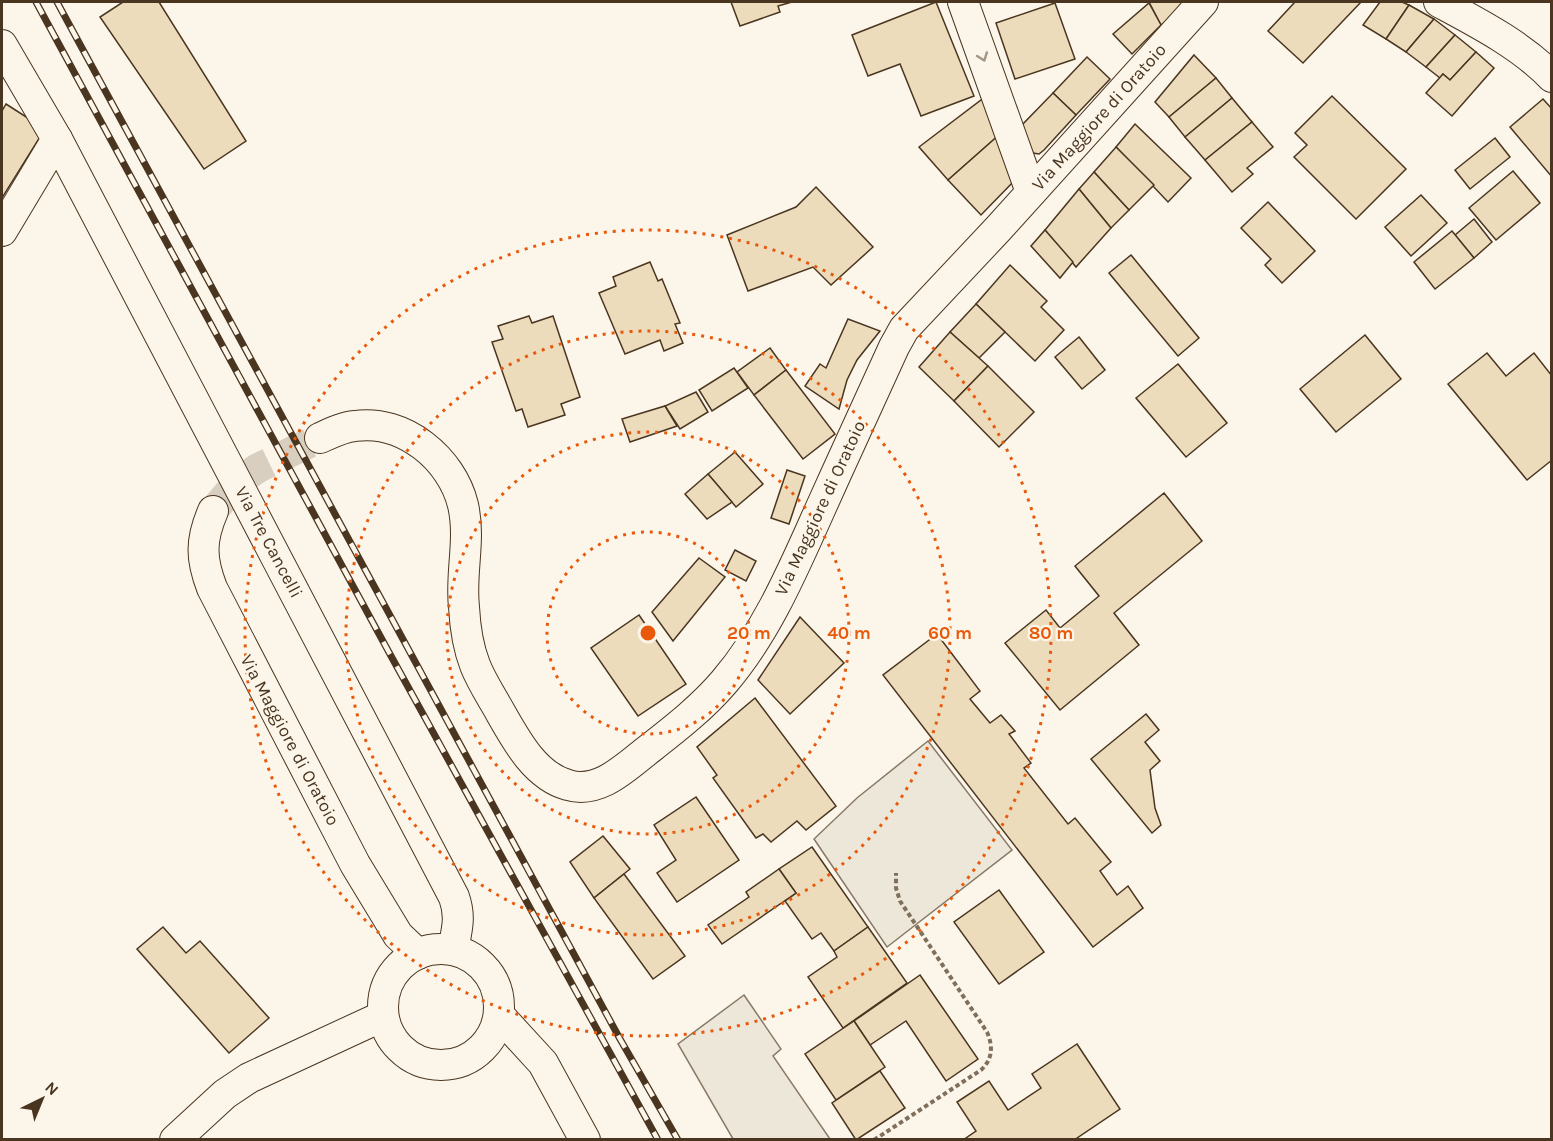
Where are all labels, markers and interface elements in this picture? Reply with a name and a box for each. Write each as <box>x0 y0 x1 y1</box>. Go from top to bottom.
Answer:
street label: Via Maggiore di Oratoio <box>1027 39 1171 195</box>
one-way arrow <box>975 51 988 61</box>
street label: Via Maggiore di Oratoio <box>770 417 870 599</box>
street label: Via Tre Cancelli <box>230 482 308 602</box>
text: 20 m <box>727 622 771 644</box>
text: 40 m <box>827 622 871 644</box>
text: 60 m <box>928 622 972 644</box>
text: 80 m <box>1029 622 1073 644</box>
centre of rings <box>638 623 658 643</box>
street label: Via Maggiore di Oratoio <box>236 651 344 829</box>
north arrow <box>12 1069 72 1129</box>
text: N <box>41 1078 63 1099</box>

